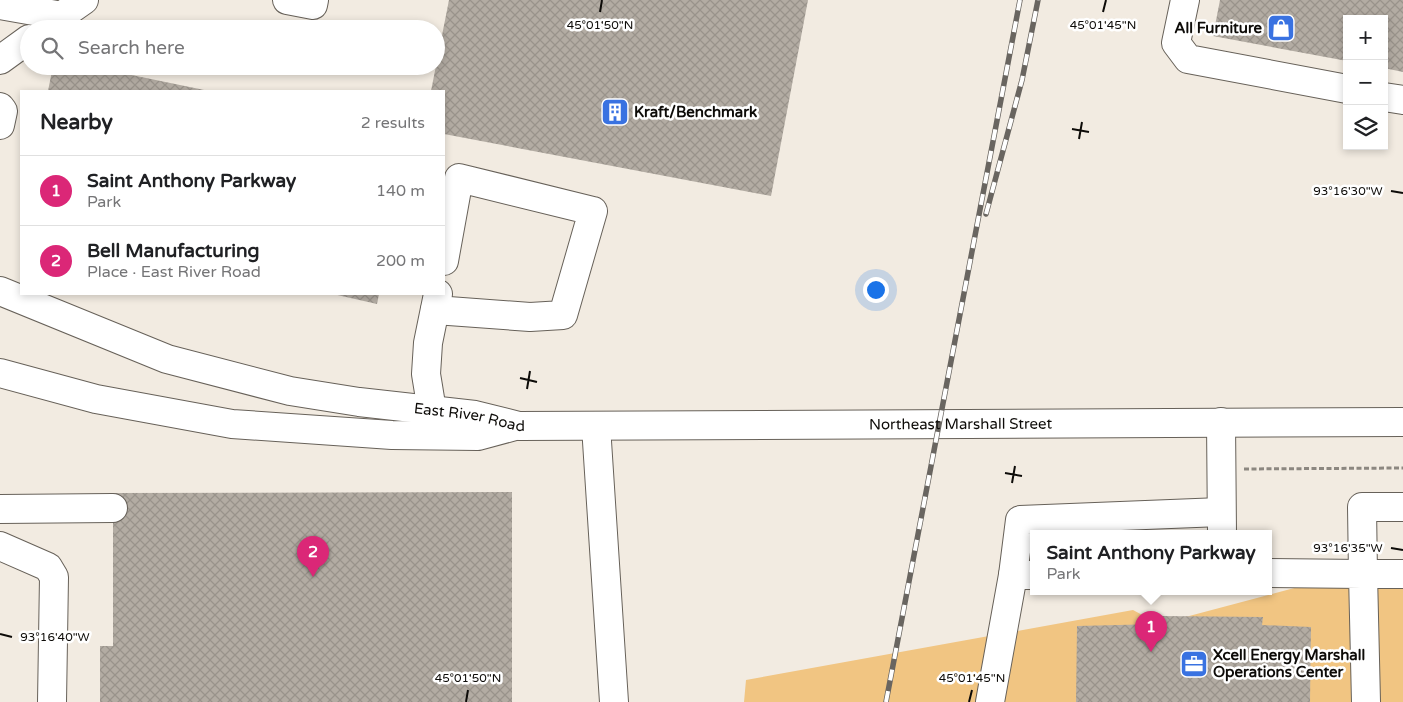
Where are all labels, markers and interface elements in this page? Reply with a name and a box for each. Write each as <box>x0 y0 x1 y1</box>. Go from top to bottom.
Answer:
shop icon: All Furniture <box>1266 13 1296 43</box>
map controls <box>1343 15 1388 150</box>
button: + <box>1343 15 1388 60</box>
text: 45°01'50"N <box>567 18 633 32</box>
text: 45°01'45"N <box>1070 18 1136 32</box>
place label: All Furniture <box>1174 19 1262 37</box>
search box <box>20 20 445 75</box>
icon: search <box>38 34 66 62</box>
text: Search here <box>78 37 185 59</box>
button: − <box>1343 60 1388 105</box>
building icon: Kraft/Benchmark <box>600 97 630 127</box>
place label: Kraft/Benchmark <box>634 103 757 121</box>
button: layers <box>1343 105 1388 150</box>
text: Nearby <box>40 110 113 135</box>
text: 2 results <box>361 113 425 133</box>
text: Saint Anthony Parkway <box>87 170 296 192</box>
text: 1 <box>51 181 61 201</box>
text: 140 m <box>376 181 425 201</box>
text: 93°16'30"W <box>1313 184 1383 198</box>
text: Park <box>87 192 121 212</box>
text: Bell Manufacturing <box>87 240 259 262</box>
text: 2 <box>51 251 61 271</box>
text: 200 m <box>376 251 425 271</box>
text: Place · East River Road <box>87 262 261 282</box>
your location <box>863 277 889 303</box>
street label: East River Road <box>413 399 525 435</box>
street label: Northeast Marshall Street <box>869 415 1052 433</box>
popup <box>1030 530 1272 595</box>
pin: 2 <box>297 536 329 577</box>
text: 93°16'35"W <box>1313 541 1383 555</box>
text: Saint Anthony Parkway <box>1046 542 1256 564</box>
text: Park <box>1046 564 1081 584</box>
pin: 1 <box>1135 611 1167 652</box>
text: 93°16'40"W <box>20 630 90 644</box>
place label: Xcell Energy Marshall Operations Center <box>1213 646 1365 682</box>
office icon: Xcell Energy Marshall Operations Center <box>1179 649 1209 679</box>
text: 45°01'50"N <box>435 671 501 685</box>
text: 45°01'45"N <box>939 671 1005 685</box>

